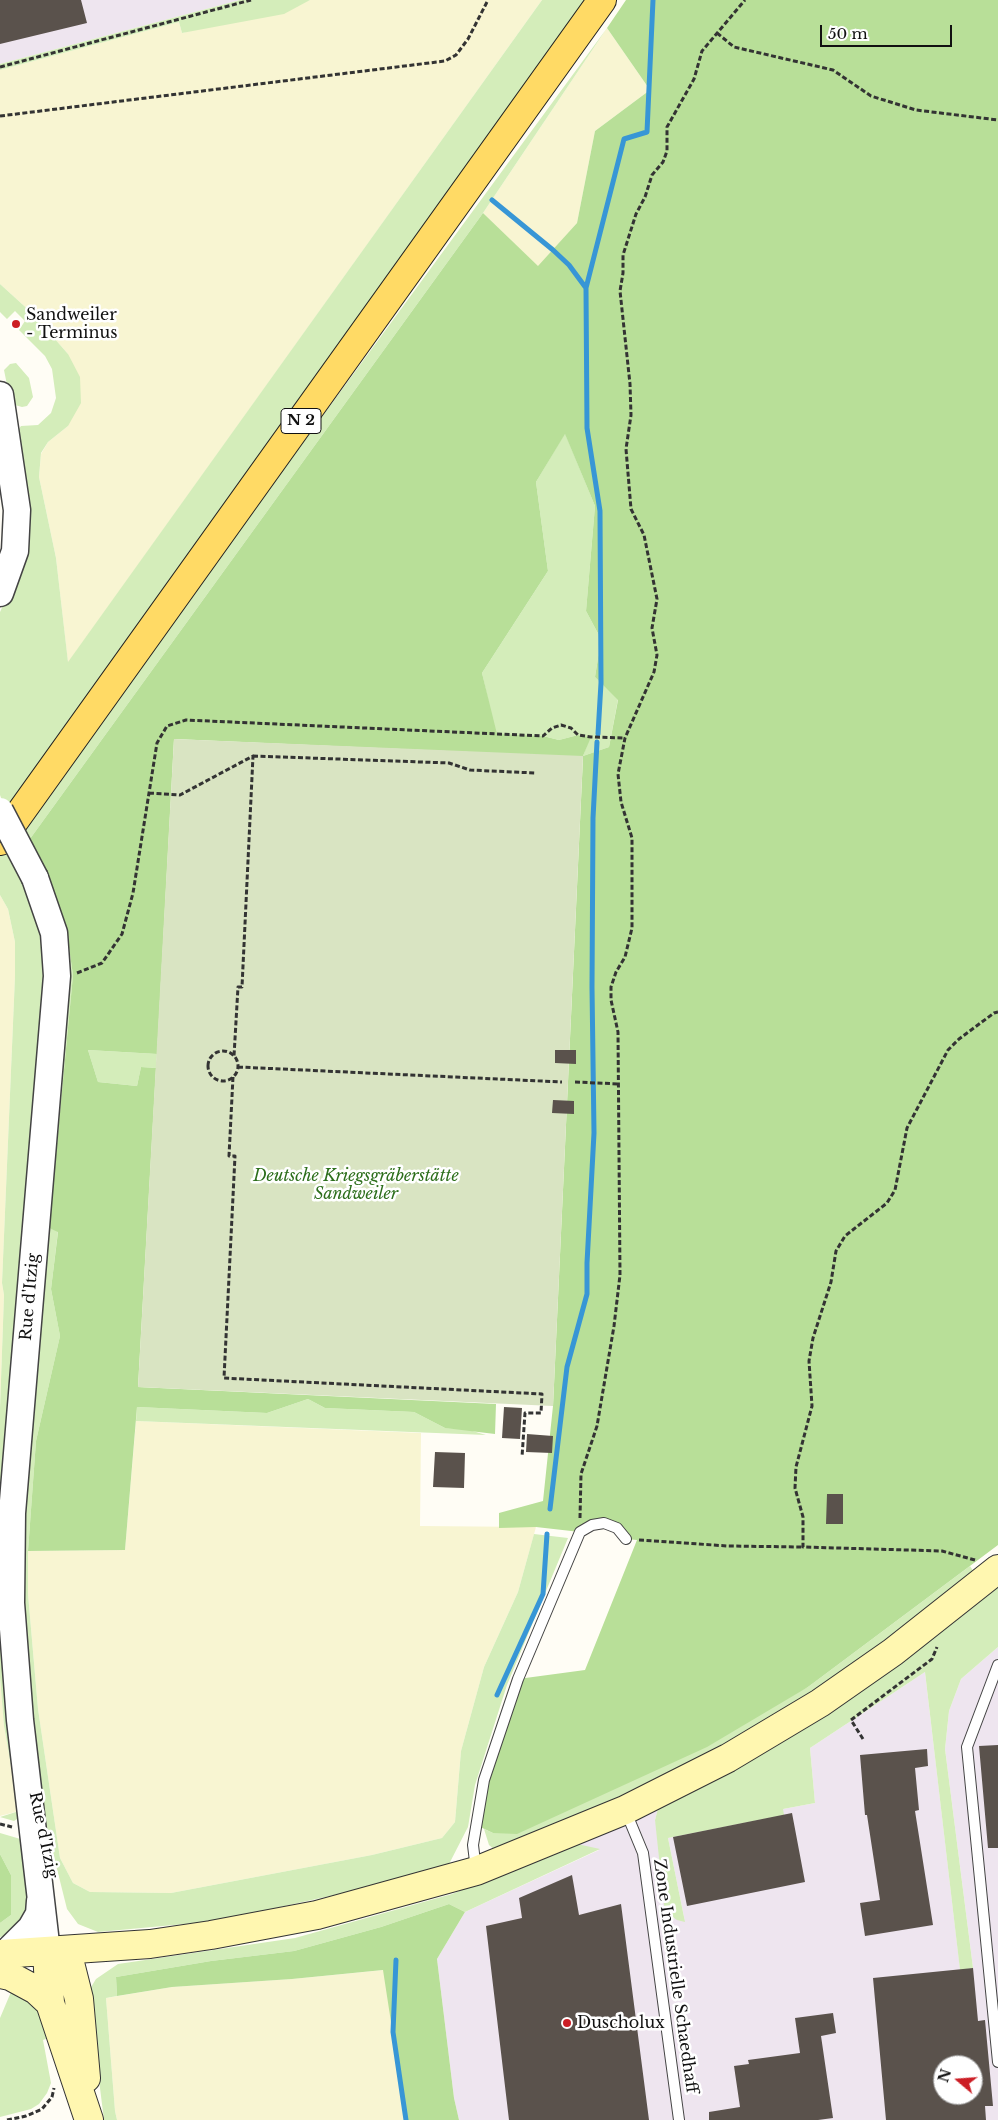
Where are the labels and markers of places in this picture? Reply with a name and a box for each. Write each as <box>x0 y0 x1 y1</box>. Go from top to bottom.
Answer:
place label: Sandweiler - Terminus <box>26 305 118 343</box>
marker: Sandweiler - Terminus <box>10 318 22 330</box>
place label: Duscholux <box>577 2013 665 2033</box>
marker: Duscholux <box>561 2017 573 2029</box>

